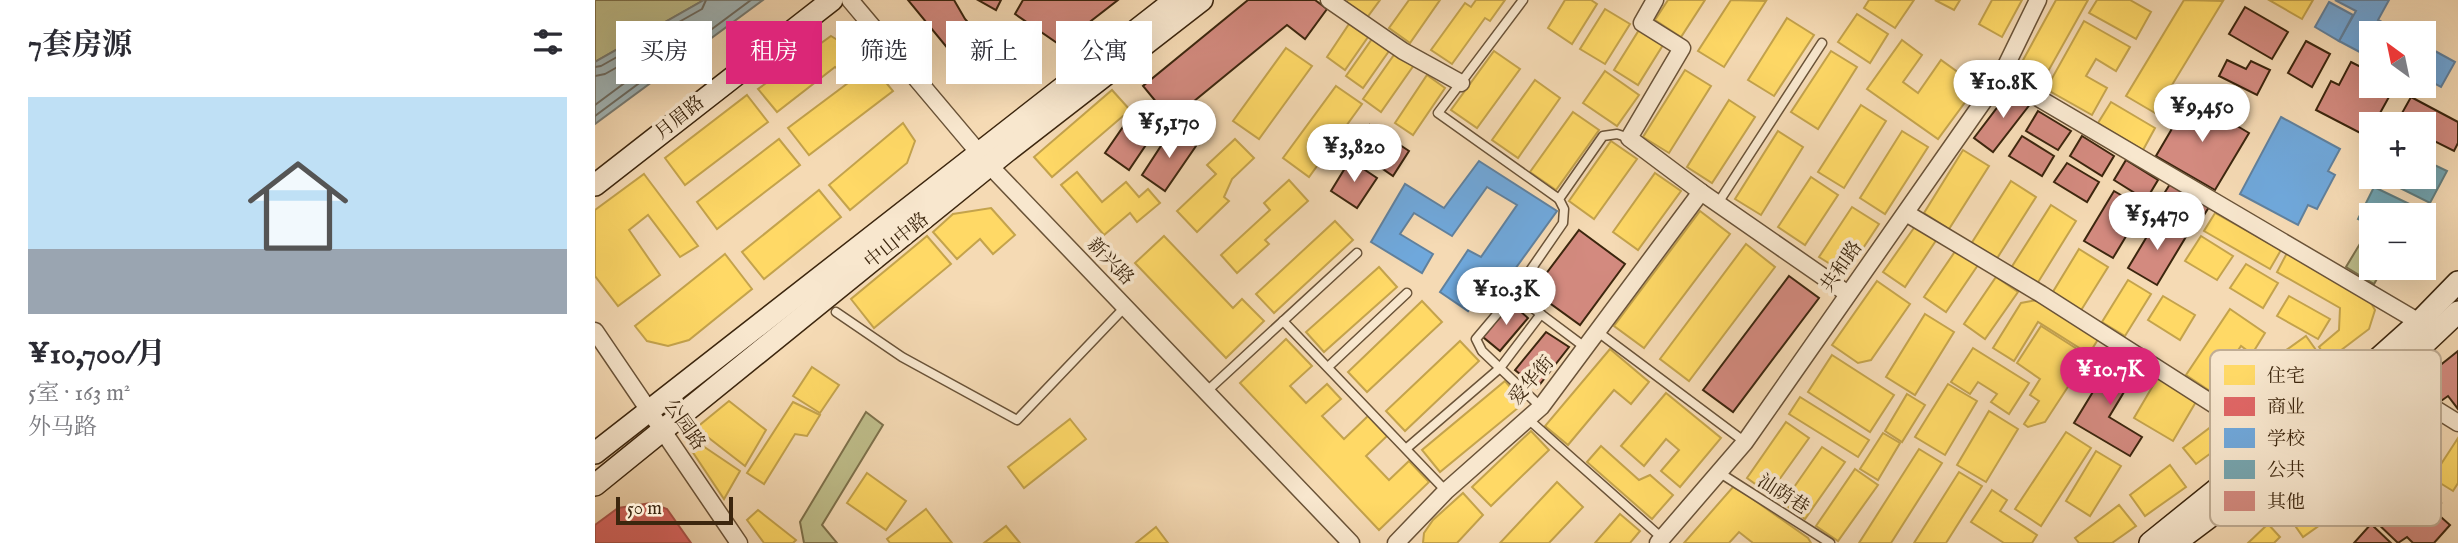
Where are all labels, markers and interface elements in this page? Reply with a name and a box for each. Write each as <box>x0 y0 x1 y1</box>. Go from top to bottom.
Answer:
chip: 买房 <box>616 21 712 84</box>
chip: 租房 <box>726 21 822 84</box>
chip: 筛选 <box>836 21 932 84</box>
chip: 新上 <box>946 21 1042 84</box>
chip: 公寓 <box>1056 21 1152 84</box>
north arrow <box>2359 21 2436 98</box>
map controls <box>2359 21 2436 280</box>
icon: filters <box>529 23 567 61</box>
text: 7套房源 <box>28 27 132 65</box>
pin: ¥10.8K <box>1946 60 2060 120</box>
text: ¥10.8K <box>1969 68 2037 97</box>
pin: ¥9,450 <box>2145 85 2259 144</box>
street label: 月眉路 <box>650 91 710 145</box>
text: ¥9,450 <box>2170 92 2234 121</box>
pin: ¥5,170 <box>1112 100 1226 160</box>
text: ¥5,170 <box>1138 108 1200 137</box>
button: + <box>2359 112 2436 189</box>
pin: ¥3,820 <box>1297 124 1411 184</box>
text: ¥3,820 <box>1323 132 1385 161</box>
icon: home <box>235 143 361 269</box>
pin: ¥5,470 <box>2100 192 2214 252</box>
text: ¥5,470 <box>2125 200 2189 229</box>
button: − <box>2359 203 2436 280</box>
street label: 中山中路 <box>860 208 934 274</box>
street label: 新兴路 <box>1082 233 1138 291</box>
street label: 共和路 <box>1816 237 1868 297</box>
pin: ¥10.3K <box>1449 268 1563 327</box>
text: ¥10.3K <box>1473 275 1539 304</box>
text: ¥10,700/月 <box>28 336 166 374</box>
pin: ¥10.7K <box>2053 348 2167 407</box>
legend <box>2210 350 2441 526</box>
street label: 爱华街 <box>1504 352 1560 410</box>
text: ¥10.7K <box>2076 355 2144 384</box>
text: 住宅 <box>2267 365 2305 389</box>
text: 5室 · 163 m² <box>28 379 131 408</box>
street label: 公园路 <box>658 395 710 455</box>
text: 商业 <box>2267 396 2305 420</box>
text: 外马路 <box>28 413 97 442</box>
text: 学校 <box>2267 428 2305 452</box>
text: 公共 <box>2267 459 2305 483</box>
street label: 汕荫巷 <box>1753 469 1813 521</box>
text: 其他 <box>2267 491 2305 515</box>
scale bar <box>616 494 733 526</box>
text: 50 m <box>627 497 662 521</box>

